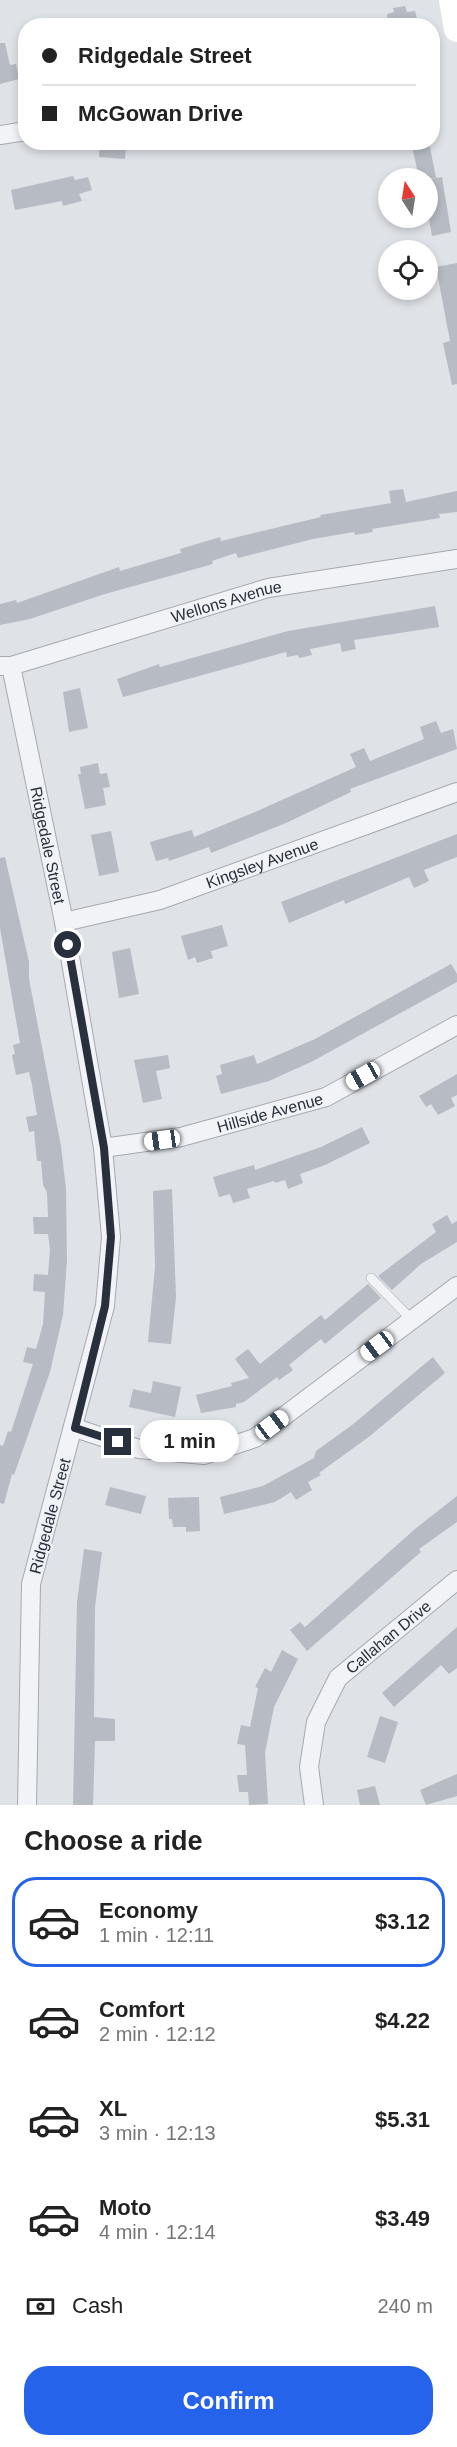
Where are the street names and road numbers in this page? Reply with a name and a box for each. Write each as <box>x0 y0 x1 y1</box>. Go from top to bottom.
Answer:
street label: Wellons Avenue <box>169 578 283 625</box>
street label: Ridgedale Street <box>28 785 69 906</box>
street label: Kingsley Avenue <box>204 835 320 891</box>
street label: Hillside Avenue <box>215 1090 325 1135</box>
street label: Ridgedale Street <box>26 1456 74 1576</box>
street label: Callahan Drive <box>342 1597 434 1677</box>

